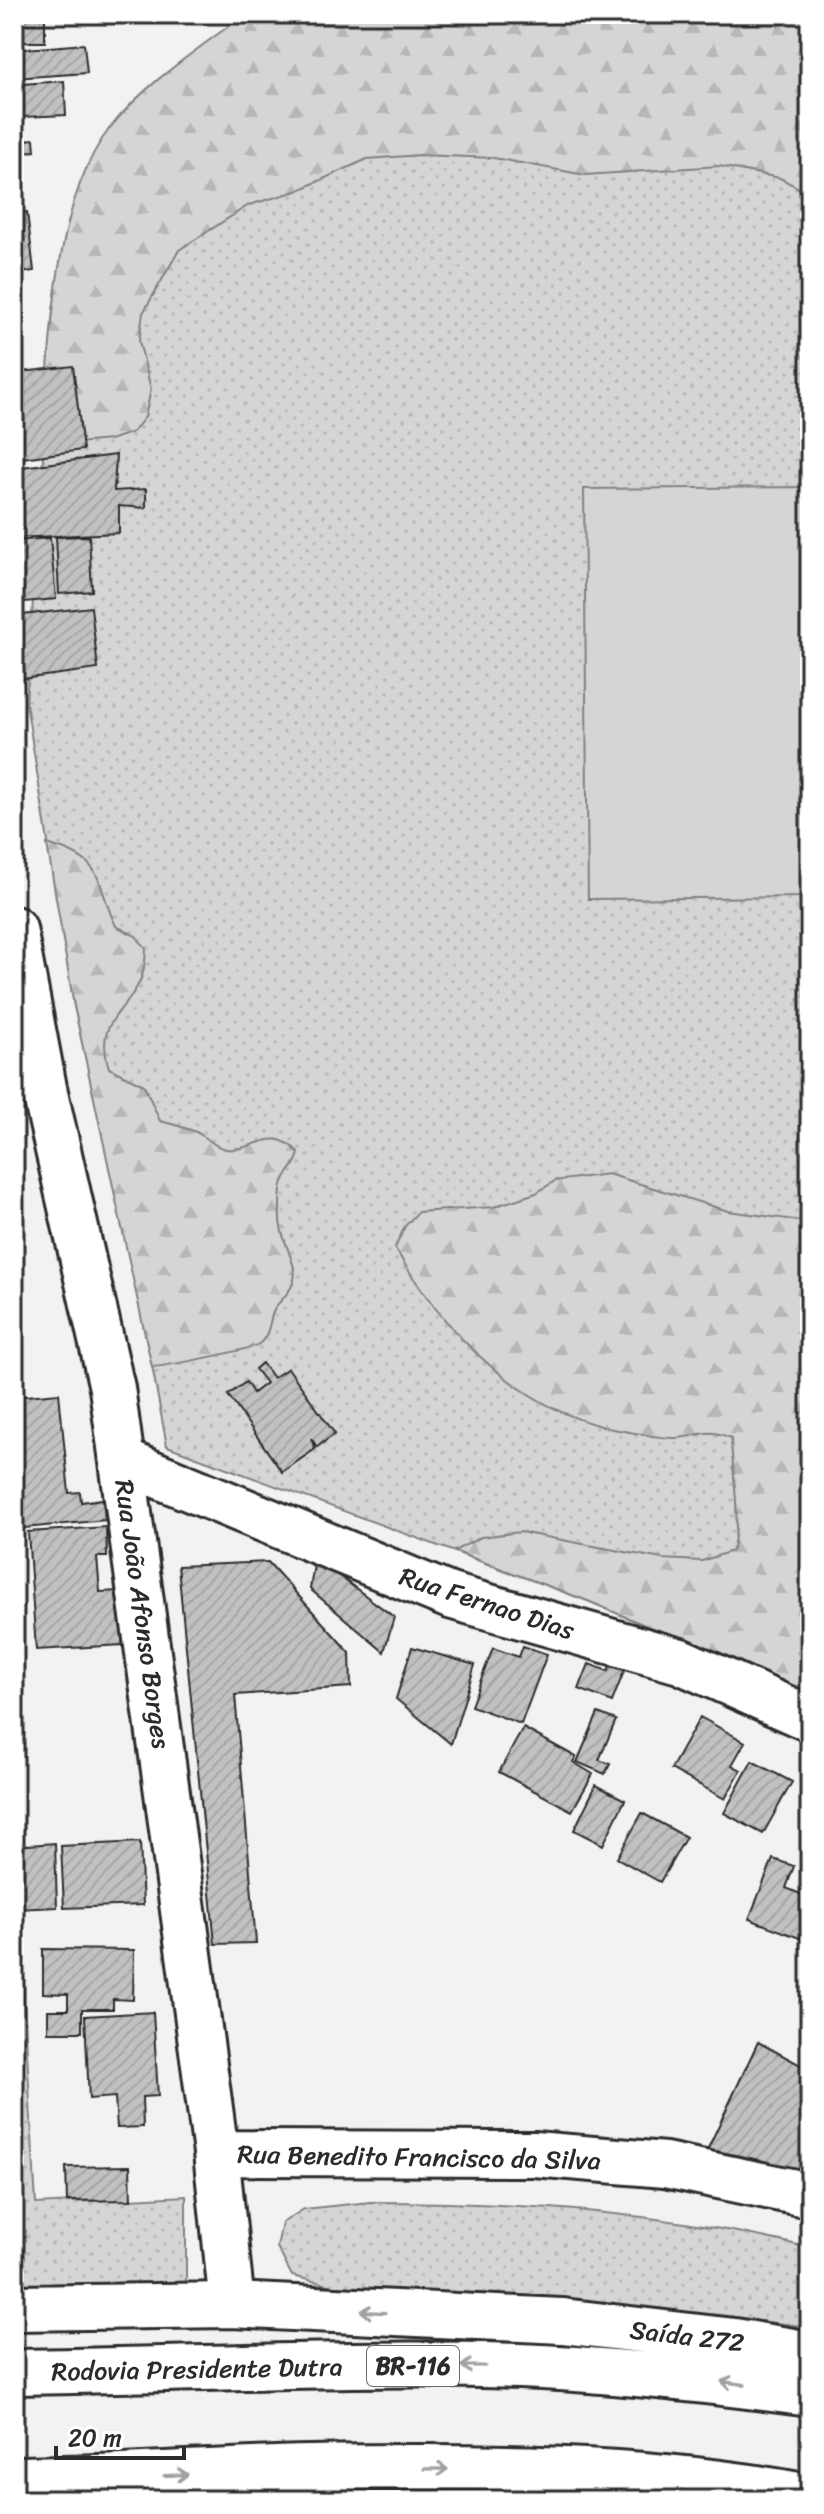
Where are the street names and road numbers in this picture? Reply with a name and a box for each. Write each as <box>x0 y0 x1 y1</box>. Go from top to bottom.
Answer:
street label: Rua João Afonso Borges <box>101 1477 185 1752</box>
street label: Rua Fernao Dias <box>394 1553 581 1653</box>
street label: Rua Benedito Francisco da Silva <box>237 2131 601 2183</box>
street label: Saída 272 <box>627 2306 747 2366</box>
street label: Rodovia Presidente Dutra <box>51 2343 343 2395</box>
road number: BR-116 <box>367 2346 459 2386</box>

